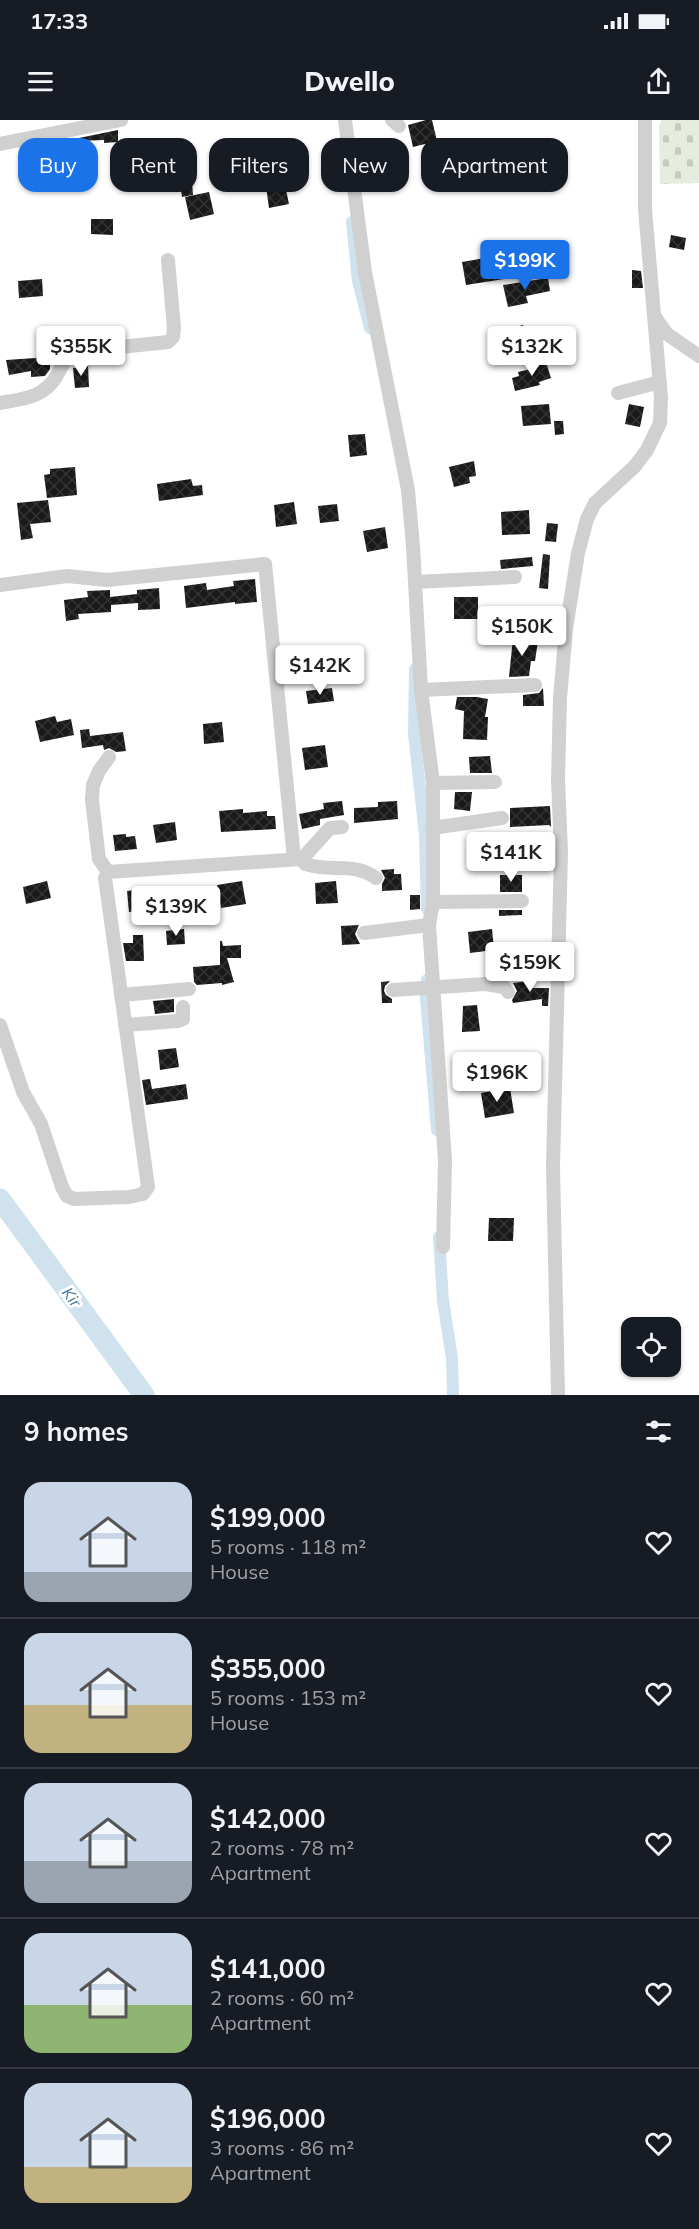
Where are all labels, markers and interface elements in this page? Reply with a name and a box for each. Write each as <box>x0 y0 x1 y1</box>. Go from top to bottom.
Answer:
text: 17:33 <box>30 7 88 35</box>
text: Dwello <box>304 64 395 98</box>
icon: menu <box>24 65 57 98</box>
icon: share <box>642 65 675 98</box>
chip: Buy <box>18 138 98 192</box>
chip: Rent <box>110 138 197 192</box>
chip: Filters <box>209 138 309 192</box>
chip: New <box>321 138 409 192</box>
chip: Apartment <box>421 138 568 192</box>
pin: $199K <box>483 240 567 291</box>
text: $199K <box>494 247 556 272</box>
pin: $355K <box>39 326 123 377</box>
pin: $132K <box>490 326 574 377</box>
text: $355K <box>50 333 112 358</box>
text: $132K <box>501 333 563 358</box>
pin: $150K <box>480 606 564 657</box>
text: $150K <box>491 613 553 638</box>
pin: $142K <box>278 645 362 696</box>
text: $142K <box>289 652 351 677</box>
pin: $141K <box>469 832 553 883</box>
text: $141K <box>480 839 542 864</box>
pin: $139K <box>134 886 218 937</box>
text: $139K <box>145 893 207 918</box>
pin: $159K <box>488 942 572 993</box>
text: $159K <box>499 949 561 974</box>
pin: $196K <box>455 1052 539 1103</box>
text: $196K <box>466 1059 528 1084</box>
water label: Kir <box>58 1283 87 1312</box>
map controls <box>621 1317 681 1377</box>
button: locate <box>621 1317 681 1377</box>
text: 9 homes <box>24 1415 128 1448</box>
icon: filters <box>642 1415 675 1448</box>
text: $199,000 <box>210 1501 326 1534</box>
icon: home <box>72 1506 144 1578</box>
icon: heart <box>642 1526 675 1559</box>
text: 5 rooms · 118 m² <box>210 1534 366 1559</box>
text: House <box>210 1559 269 1584</box>
text: $355,000 <box>210 1652 326 1685</box>
icon: home <box>72 1657 144 1729</box>
icon: heart <box>642 1677 675 1710</box>
text: 5 rooms · 153 m² <box>210 1685 366 1710</box>
text: House <box>210 1710 269 1735</box>
text: $142,000 <box>210 1802 326 1835</box>
icon: home <box>72 1807 144 1879</box>
icon: heart <box>642 1827 675 1860</box>
text: 2 rooms · 78 m² <box>210 1835 354 1860</box>
text: Apartment <box>210 1860 311 1885</box>
text: $141,000 <box>210 1952 326 1985</box>
icon: home <box>72 1957 144 2029</box>
icon: heart <box>642 1977 675 2010</box>
text: 2 rooms · 60 m² <box>210 1985 354 2010</box>
text: Apartment <box>210 2010 311 2035</box>
text: $196,000 <box>210 2102 326 2135</box>
icon: home <box>72 2107 144 2179</box>
icon: heart <box>642 2127 675 2160</box>
text: 3 rooms · 86 m² <box>210 2135 354 2160</box>
text: Apartment <box>210 2160 311 2185</box>

